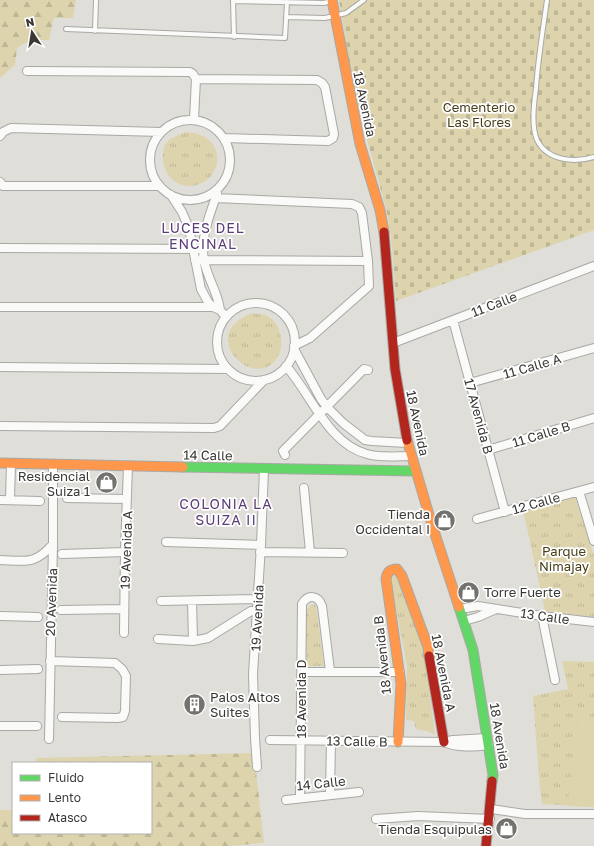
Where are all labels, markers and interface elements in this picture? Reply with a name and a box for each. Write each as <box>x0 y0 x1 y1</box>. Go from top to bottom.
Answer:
north arrow <box>12 12 52 52</box>
text: N <box>24 15 35 29</box>
street label: 18 Avenida <box>350 70 380 138</box>
park label: Cementerio Las Flores <box>443 99 515 130</box>
district label: LUCES DEL ENCINAL <box>161 219 245 252</box>
street label: 11 Calle <box>469 288 519 320</box>
street label: 11 Calle A <box>501 350 563 382</box>
street label: 17 Avenida B <box>461 376 497 456</box>
street label: 18 Avenida <box>403 389 433 457</box>
street label: 11 Calle B <box>510 418 572 450</box>
street label: 14 Calle <box>183 447 233 463</box>
place label: Residencial Suiza 1 <box>18 468 90 499</box>
shop icon: Residencial Suiza 1 <box>93 470 119 496</box>
street label: 12 Calle <box>510 489 562 517</box>
district label: COLONIA LA SUIZA II <box>179 495 273 528</box>
place label: Tienda Occidental I <box>355 506 430 537</box>
shop icon: Tienda Occidental I <box>432 508 458 534</box>
street label: 19 Avenida A <box>117 510 135 590</box>
park label: Parque Nimajay <box>539 543 590 574</box>
street label: 20 Avenida <box>42 568 60 636</box>
shop icon: Torre Fuerte <box>456 579 482 605</box>
street label: 19 Avenida <box>247 584 267 652</box>
place label: Torre Fuerte <box>484 584 561 600</box>
street label: 13 Calle <box>520 605 570 627</box>
street label: 18 Avenida B <box>370 615 394 695</box>
street label: 18 Avenida A <box>429 633 459 713</box>
street label: 18 Avenida D <box>293 659 309 739</box>
place label: Palos Altos Suites <box>210 689 280 720</box>
building icon: Palos Altos Suites <box>182 691 208 717</box>
street label: 18 Avenida <box>487 702 513 770</box>
street label: 13 Calle B <box>326 732 388 750</box>
legend <box>12 762 152 834</box>
text: Fluido <box>48 770 84 785</box>
street label: 14 Calle <box>296 772 346 794</box>
text: Lento <box>48 790 81 805</box>
text: Atasco <box>48 810 87 825</box>
shop icon: Tienda Esquipulas <box>494 816 520 842</box>
place label: Tienda Esquipulas <box>378 821 492 837</box>

